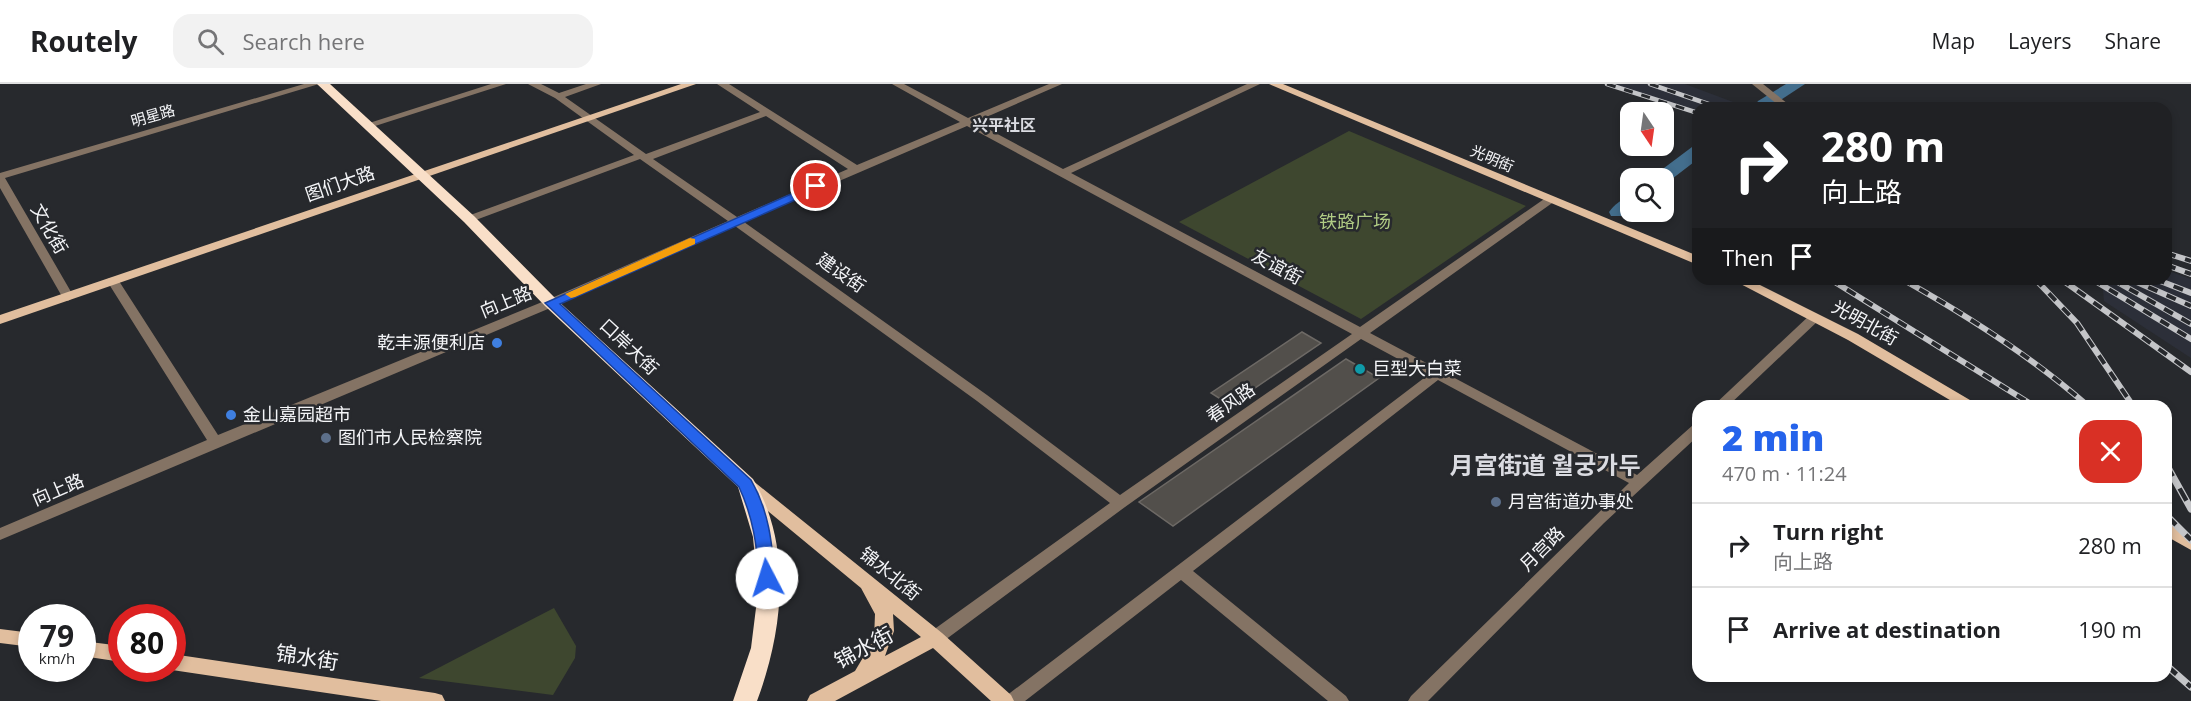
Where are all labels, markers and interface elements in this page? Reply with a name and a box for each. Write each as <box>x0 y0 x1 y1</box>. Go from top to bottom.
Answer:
search box <box>173 14 593 68</box>
text: Routely <box>30 22 137 60</box>
icon: search <box>194 25 227 58</box>
text: Search here <box>242 26 365 56</box>
text: Map <box>1932 27 1975 55</box>
text: Layers <box>2008 27 2072 55</box>
text: Share <box>2105 27 2161 55</box>
street label: 明星路 <box>128 99 177 131</box>
north arrow <box>1620 102 1674 156</box>
map controls <box>1620 102 1674 222</box>
district label: 兴平社区 <box>972 114 1036 136</box>
text: 280 m <box>1821 117 1945 174</box>
icon: right <box>1722 126 1800 204</box>
street label: 光明街 <box>1468 140 1517 176</box>
street label: 图们大路 <box>302 160 378 206</box>
pin <box>790 160 841 211</box>
button: search <box>1620 168 1674 222</box>
icon: arrive <box>799 169 832 202</box>
text: 向上路 <box>1821 173 1902 210</box>
street label: 文化街 <box>26 199 74 258</box>
park label: 铁路广场 <box>1319 209 1391 233</box>
icon: arrive <box>1785 240 1818 273</box>
text: Then <box>1722 242 1773 272</box>
street label: 友谊街 <box>1248 243 1307 289</box>
street label: 建设街 <box>813 247 871 297</box>
street label: 向上路 <box>476 280 535 322</box>
street label: 光明北街 <box>1828 294 1903 350</box>
street label: 口岸大街 <box>595 313 664 380</box>
place label: 乾丰源便利店 <box>377 330 485 354</box>
marker: 乾丰源便利店 <box>490 336 504 350</box>
place label: 巨型大白菜 <box>1372 356 1462 380</box>
marker: 巨型大白菜 <box>1353 362 1367 376</box>
street label: 春风路 <box>1201 377 1259 427</box>
place label: 金山嘉园超市 <box>243 402 351 426</box>
marker: 金山嘉园超市 <box>224 408 238 422</box>
text: 2 min <box>1722 413 1824 462</box>
button: close <box>2079 420 2142 483</box>
place label: 图们市人民检察院 <box>338 425 482 449</box>
marker: 图们市人民检察院 <box>319 431 333 445</box>
district label: 月宫街道 월궁가두 <box>1450 448 1640 481</box>
text: 470 m · 11:24 <box>1722 460 1847 487</box>
street label: 向上路 <box>28 467 87 511</box>
place label: 月宫街道办事处 <box>1508 489 1634 513</box>
marker: 月宫街道办事处 <box>1489 495 1503 509</box>
text: Turn right <box>1773 516 1884 546</box>
street label: 月宫路 <box>1514 521 1569 576</box>
icon: right <box>1722 529 1755 562</box>
text: 280 m <box>2078 530 2142 560</box>
street label: 锦水北街 <box>855 541 926 605</box>
position arrow <box>735 546 799 610</box>
text: 向上路 <box>1773 548 1833 575</box>
speed limit sign: 80 <box>108 604 186 682</box>
icon: arrive <box>1722 613 1755 646</box>
text: Arrive at destination <box>1773 614 2001 644</box>
text: 190 m <box>2078 614 2142 644</box>
text: 79 <box>40 615 74 656</box>
street label: 锦水街 <box>829 620 898 674</box>
street label: 锦水街 <box>274 638 340 676</box>
text: km/h <box>39 648 75 668</box>

